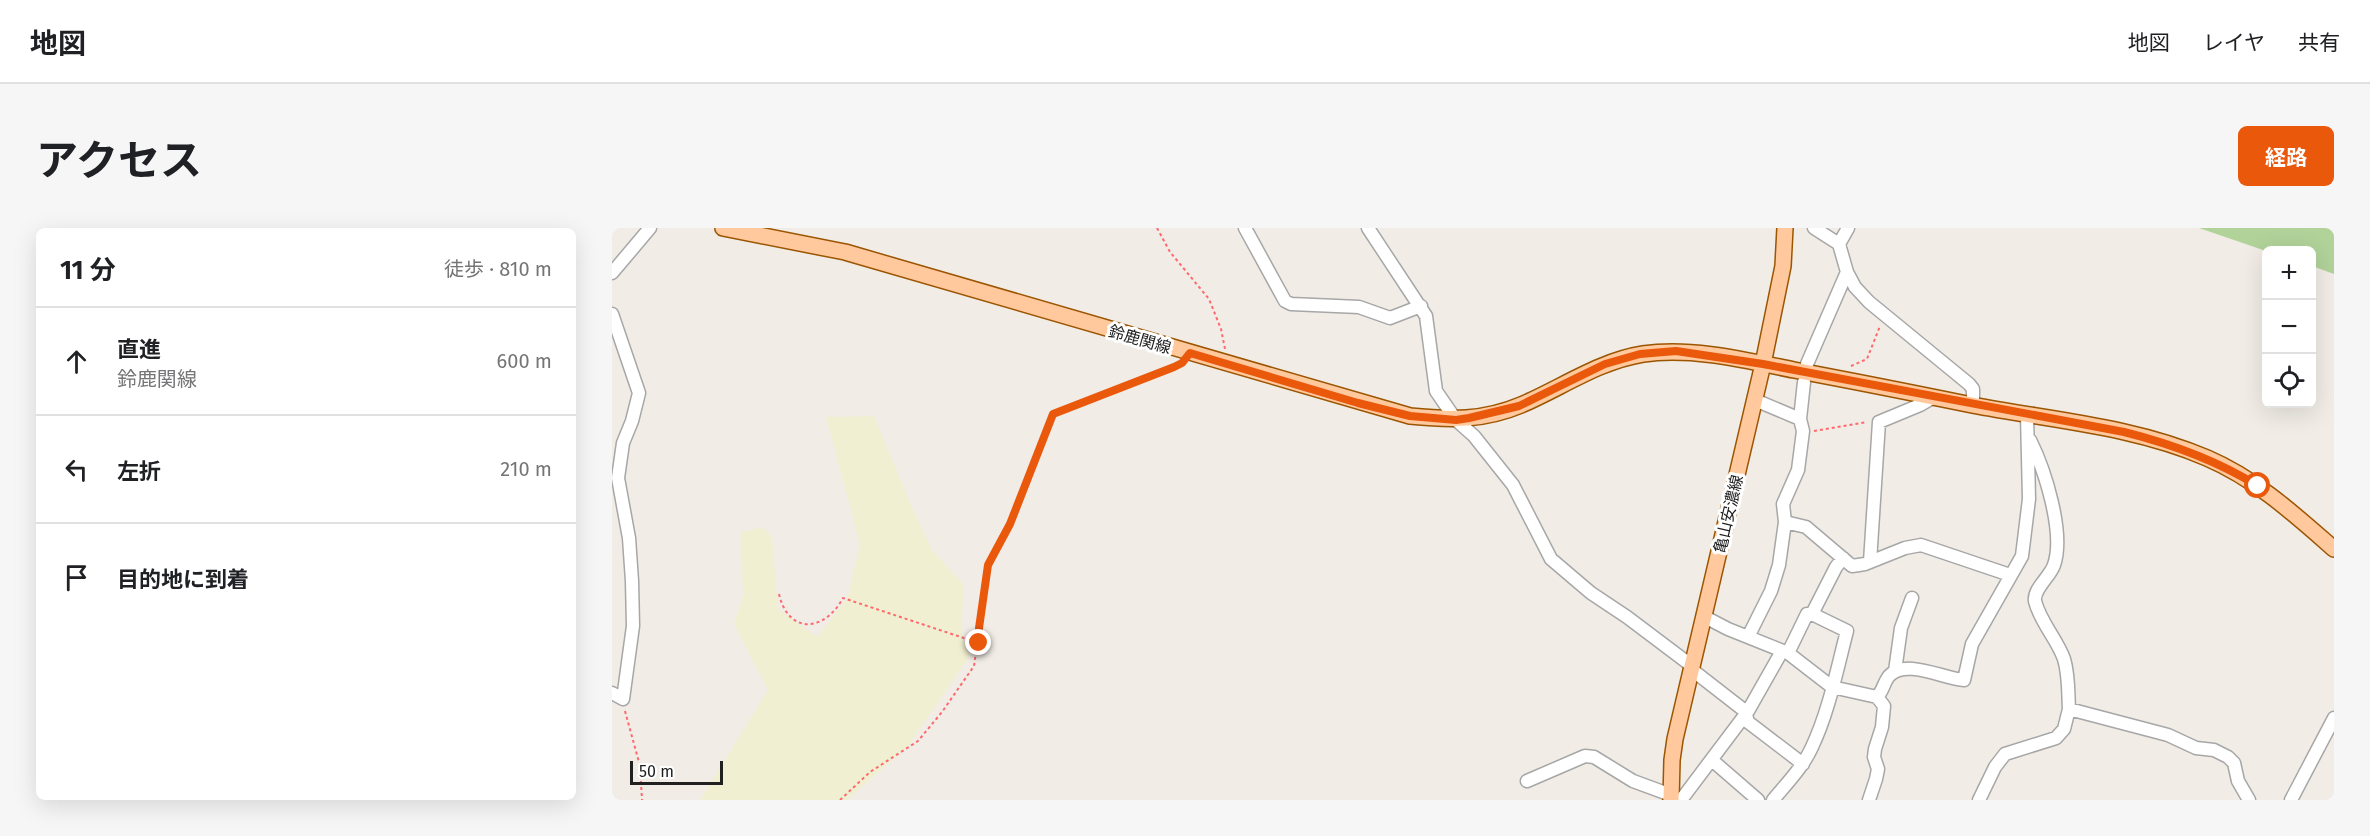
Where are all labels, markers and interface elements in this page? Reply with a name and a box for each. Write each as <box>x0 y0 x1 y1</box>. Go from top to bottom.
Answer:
text: 地図 <box>30 27 86 60</box>
text: 地図 <box>2128 30 2170 56</box>
text: レイヤ <box>2203 30 2265 56</box>
text: 共有 <box>2298 30 2340 56</box>
button: 経路 <box>2238 126 2334 186</box>
text: アクセス <box>36 136 202 186</box>
map controls <box>2262 246 2316 408</box>
button: + <box>2262 246 2316 300</box>
text: 11 分 <box>60 255 116 286</box>
text: 徒歩 · 810 m <box>444 257 552 281</box>
button: − <box>2262 300 2316 354</box>
street label: 鈴鹿関線 <box>1106 322 1173 357</box>
text: 直進 <box>117 336 161 363</box>
icon: ahead <box>60 345 93 378</box>
text: 600 m <box>497 349 552 373</box>
button: locate <box>2262 354 2316 408</box>
text: 鈴鹿関線 <box>117 367 197 391</box>
icon: left <box>60 453 93 486</box>
text: 210 m <box>500 457 552 481</box>
text: 左折 <box>117 458 161 485</box>
route start <box>2244 472 2270 498</box>
street label: 亀山安濃線 <box>1710 473 1747 555</box>
icon: arrive <box>60 561 93 594</box>
text: 目的地に到着 <box>117 566 249 593</box>
route end <box>965 629 991 655</box>
scale bar <box>630 758 723 786</box>
text: 50 m <box>639 762 674 781</box>

